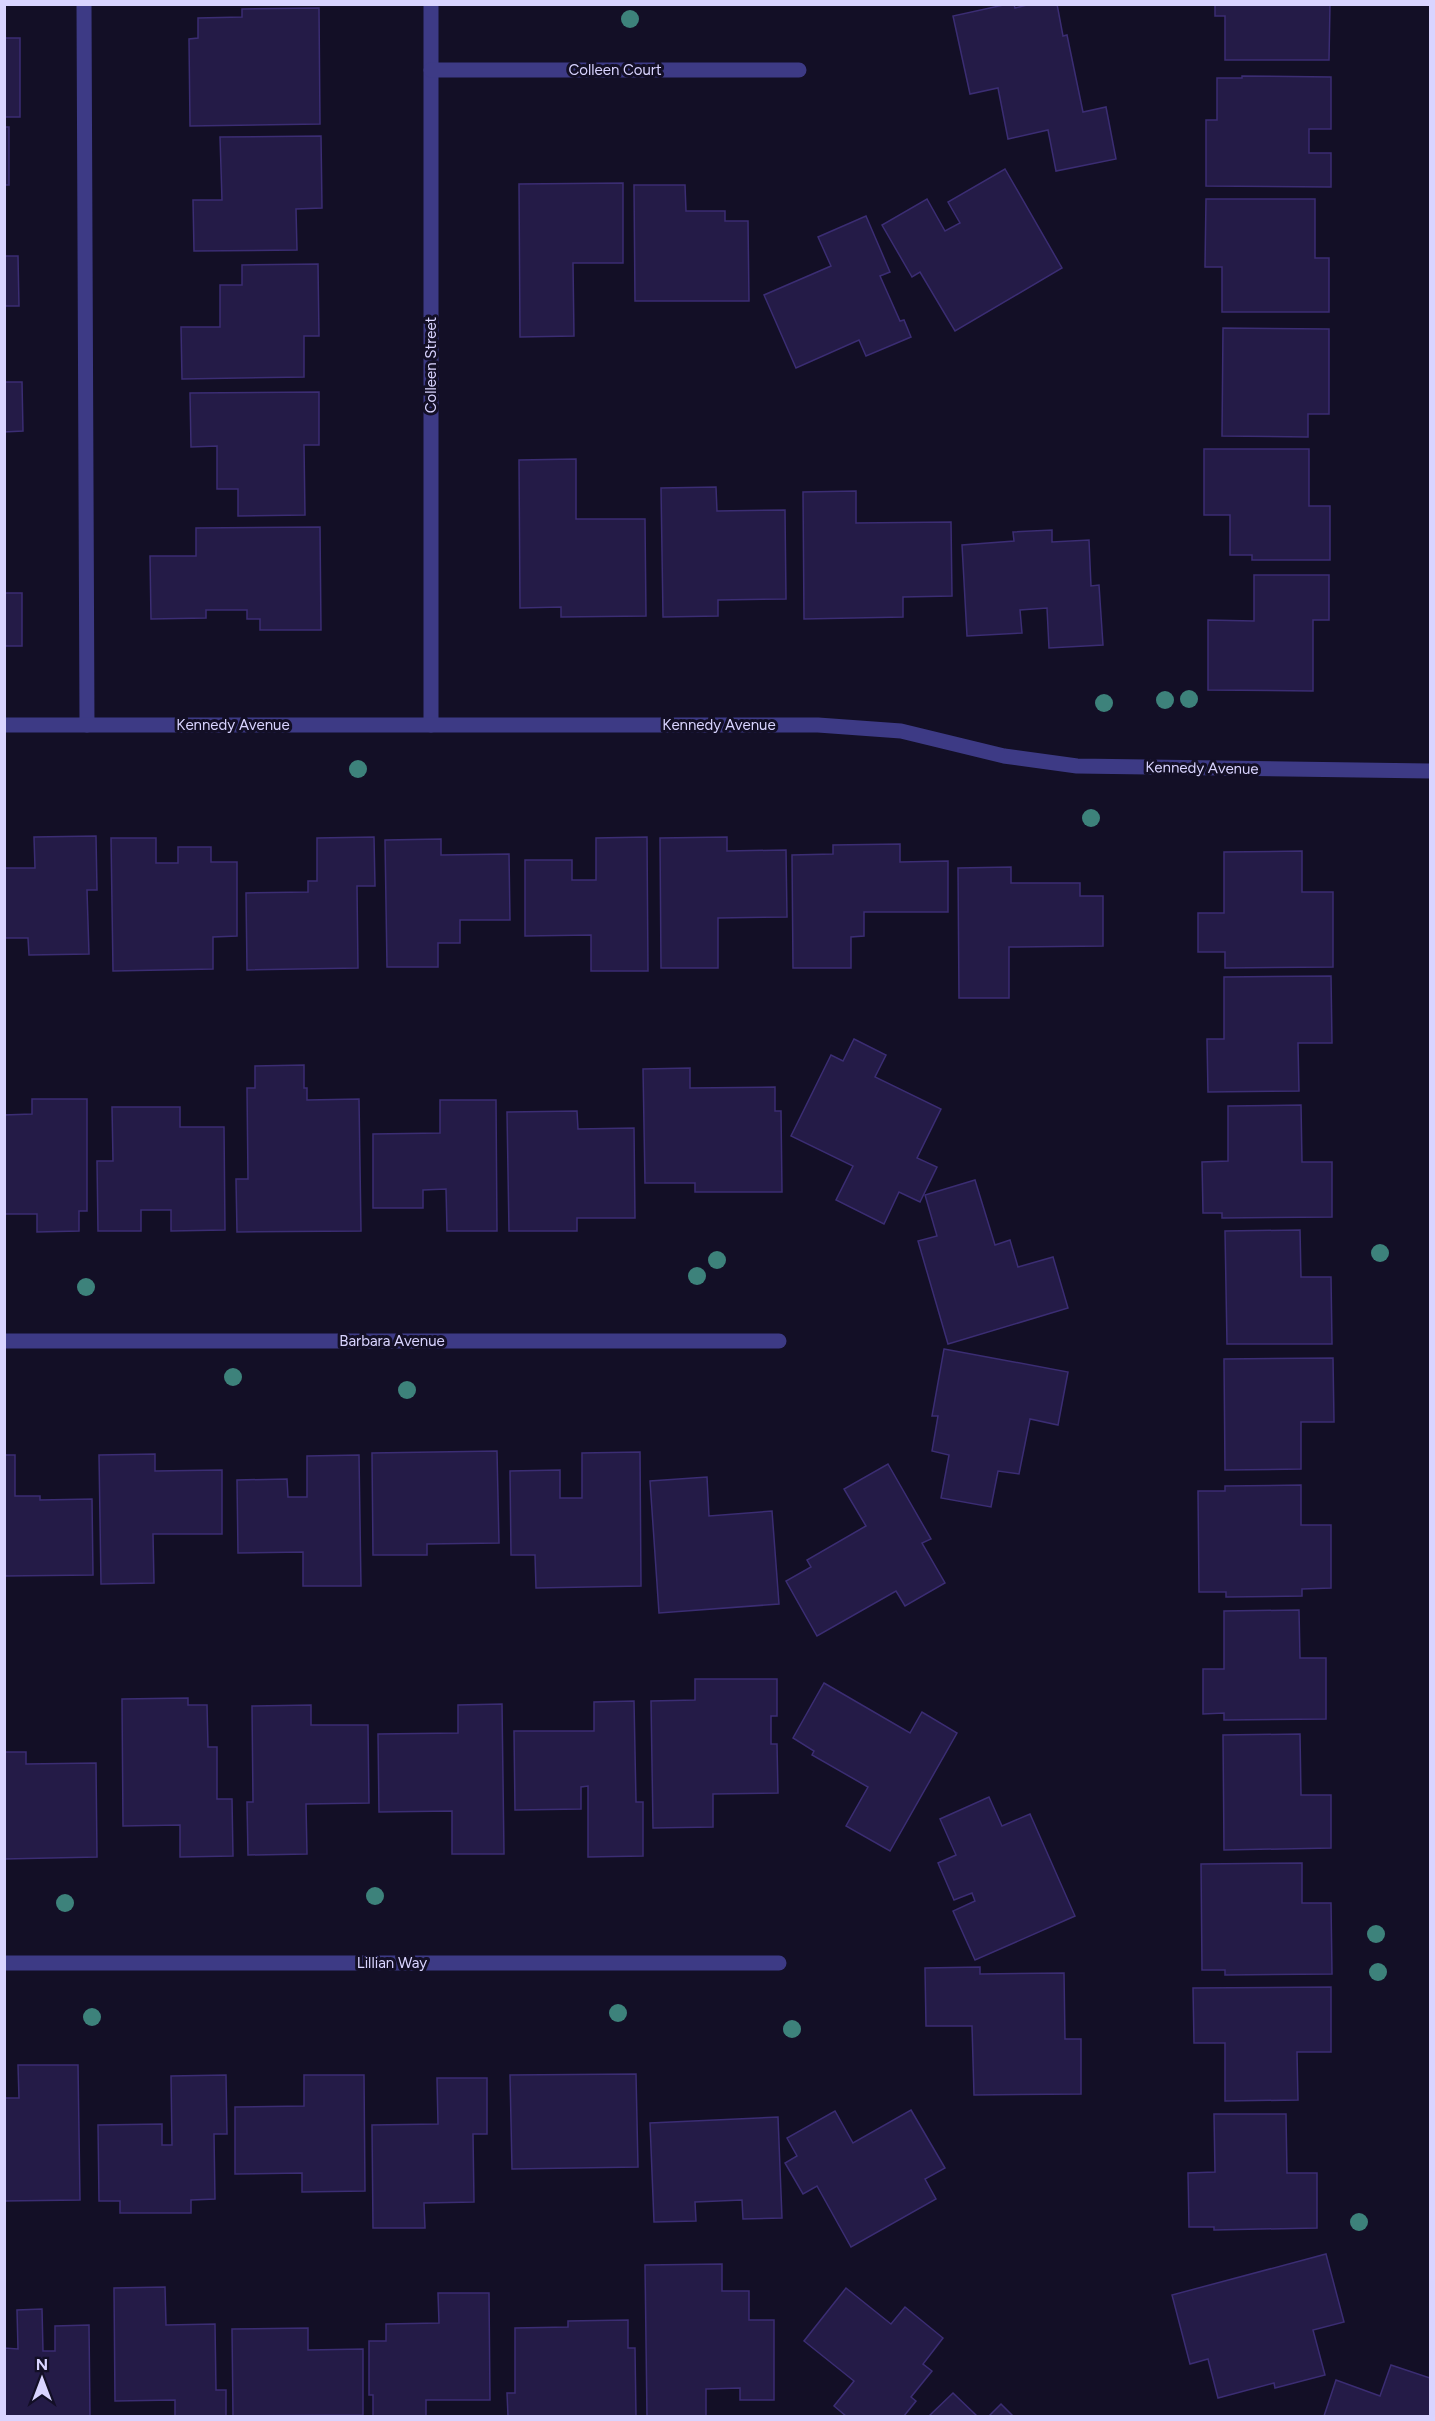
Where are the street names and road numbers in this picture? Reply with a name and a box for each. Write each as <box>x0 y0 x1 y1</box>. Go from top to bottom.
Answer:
street label: Colleen Court <box>568 61 662 79</box>
street label: Colleen Street <box>422 316 440 413</box>
street label: Kennedy Avenue <box>176 716 290 734</box>
street label: Kennedy Avenue <box>662 716 776 734</box>
street label: Kennedy Avenue <box>1145 758 1259 778</box>
street label: Barbara Avenue <box>339 1332 445 1350</box>
street label: Lillian Way <box>357 1954 427 1972</box>

